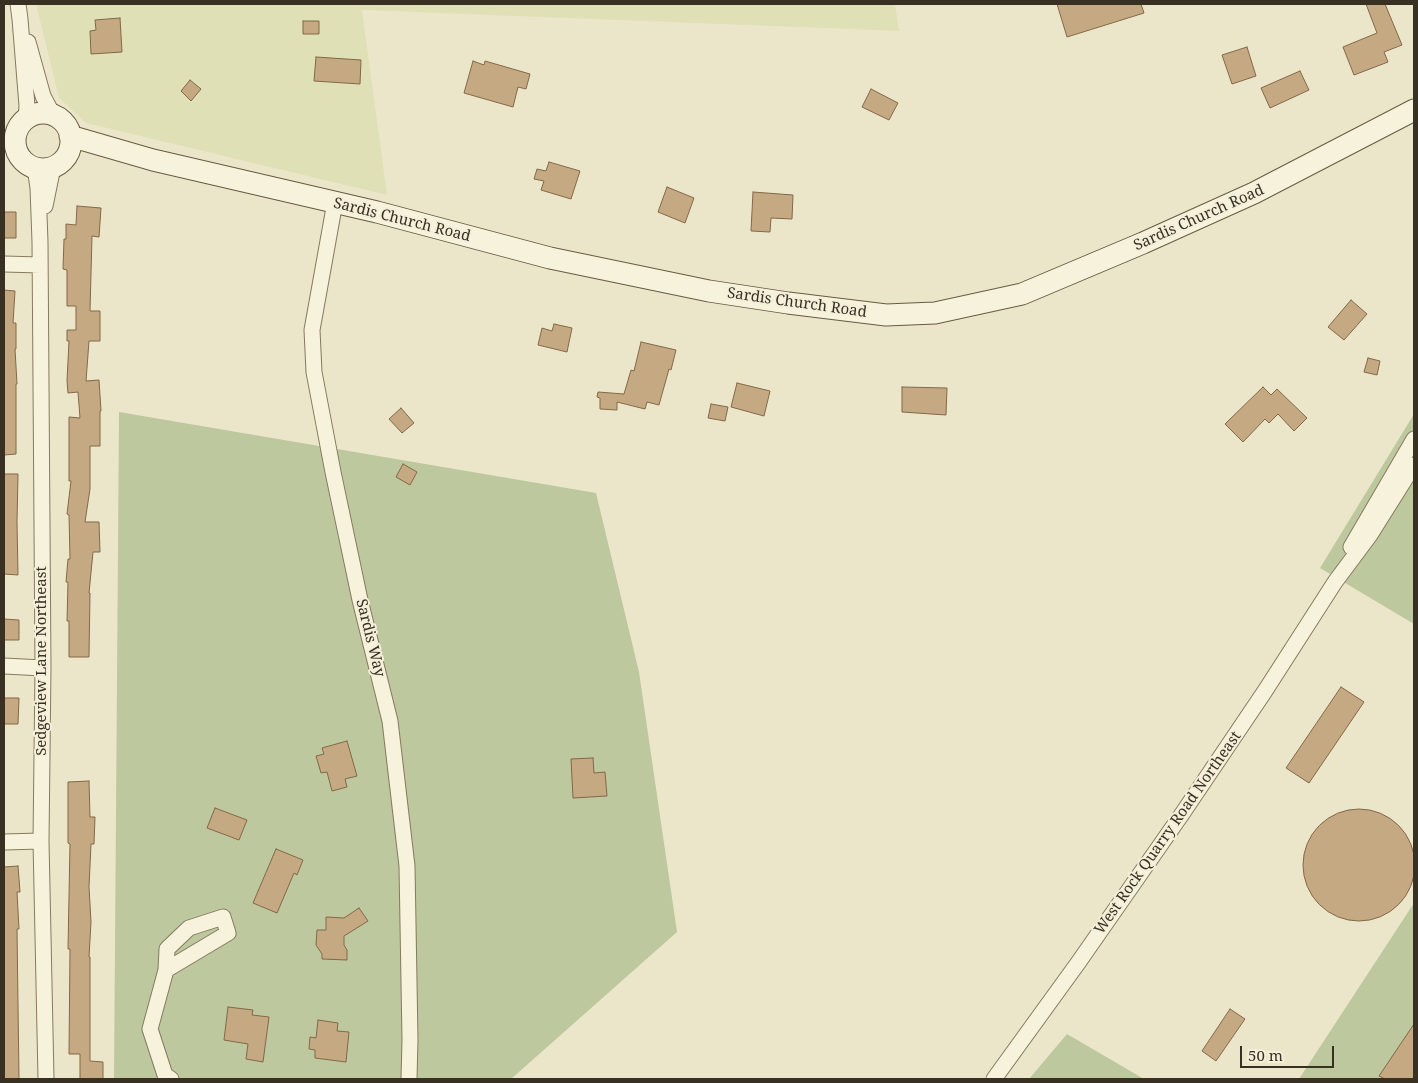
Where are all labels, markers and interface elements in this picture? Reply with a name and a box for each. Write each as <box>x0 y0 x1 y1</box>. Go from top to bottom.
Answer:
street label: Sardis Church Road <box>1131 181 1267 255</box>
street label: Sardis Church Road <box>332 194 472 246</box>
street label: Sardis Church Road <box>726 284 868 322</box>
street label: Sedgeview Lane Northeast <box>33 566 51 756</box>
street label: Sardis Way <box>352 597 388 679</box>
street label: West Rock Quarry Road Northeast <box>1091 728 1245 938</box>
scale bar <box>1243 1036 1337 1068</box>
text: 50 m <box>1248 1045 1283 1065</box>

